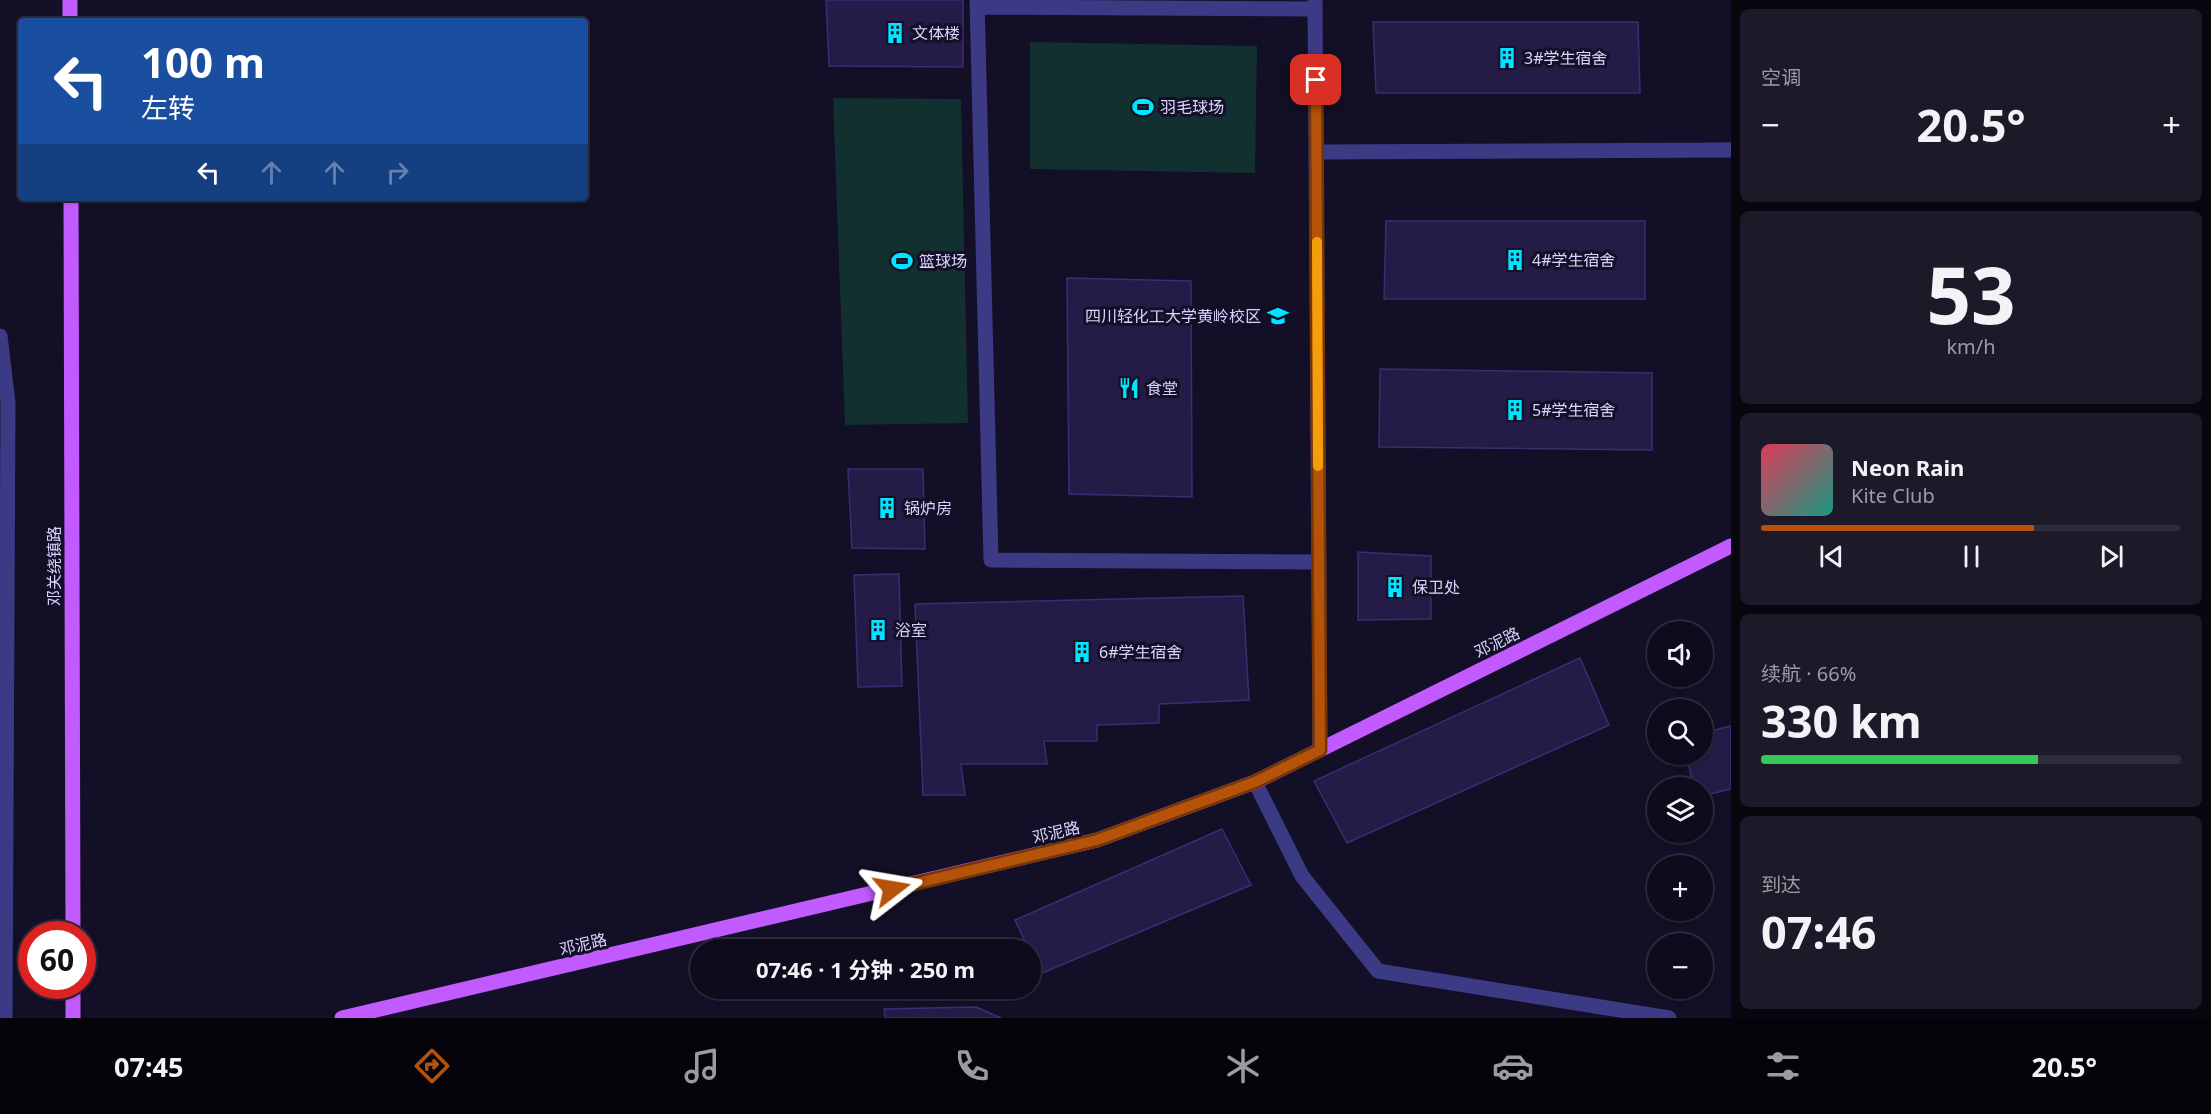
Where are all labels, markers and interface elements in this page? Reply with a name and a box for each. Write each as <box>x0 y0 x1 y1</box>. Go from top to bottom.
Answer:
building icon: 文体楼 <box>883 21 907 45</box>
place label: 文体楼 <box>912 22 960 44</box>
text: 100 m <box>141 33 265 90</box>
icon: left <box>42 42 120 120</box>
building icon: 3#学生宿舍 <box>1495 46 1519 70</box>
place label: 3#学生宿舍 <box>1524 47 1608 69</box>
pin <box>1290 54 1341 105</box>
icon: arrive <box>1299 63 1332 96</box>
text: 空调 <box>1761 64 1801 91</box>
text: 左转 <box>141 89 195 126</box>
text: 20.5° <box>1917 94 2025 155</box>
sports icon: 羽毛球场 <box>1131 95 1155 119</box>
place label: 羽毛球场 <box>1160 96 1224 118</box>
text: − <box>1761 102 1780 147</box>
text: + <box>2162 102 2181 147</box>
icon: left <box>192 156 225 189</box>
icon: ahead <box>255 156 288 189</box>
icon: ahead <box>318 156 351 189</box>
icon: right <box>381 156 414 189</box>
text: 53 <box>1926 241 2016 347</box>
building icon: 4#学生宿舍 <box>1503 248 1527 272</box>
sports icon: 篮球场 <box>890 249 914 273</box>
place label: 4#学生宿舍 <box>1532 249 1616 271</box>
place label: 篮球场 <box>919 250 967 272</box>
school or university icon: 四川轻化工大学黄岭校区 <box>1266 304 1290 328</box>
place label: 四川轻化工大学黄岭校区 <box>1085 305 1261 327</box>
text: km/h <box>1946 333 1996 360</box>
restaurant icon: 食堂 <box>1117 376 1141 400</box>
place label: 食堂 <box>1146 377 1178 399</box>
building icon: 5#学生宿舍 <box>1503 398 1527 422</box>
place label: 5#学生宿舍 <box>1532 399 1616 421</box>
text: Neon Rain <box>1851 452 1964 482</box>
text: Kite Club <box>1851 482 1935 509</box>
building icon: 锅炉房 <box>875 496 899 520</box>
place label: 锅炉房 <box>904 497 952 519</box>
street label: 邓关绕镇路 <box>43 526 65 606</box>
icon: previous <box>1815 540 1848 573</box>
icon: pause <box>1955 540 1988 573</box>
icon: next <box>2095 540 2128 573</box>
building icon: 保卫处 <box>1383 575 1407 599</box>
place label: 保卫处 <box>1412 576 1460 598</box>
building icon: 浴室 <box>866 618 890 642</box>
place label: 浴室 <box>895 619 927 641</box>
map controls <box>1647 621 1713 999</box>
button: sound <box>1647 621 1713 687</box>
street label: 邓泥路 <box>1471 622 1523 662</box>
building icon: 6#学生宿舍 <box>1070 640 1094 664</box>
place label: 6#学生宿舍 <box>1099 641 1183 663</box>
text: 续航 · 66% <box>1761 660 1856 687</box>
text: 330 km <box>1761 690 1922 751</box>
button: search <box>1647 699 1713 765</box>
button: layers <box>1647 777 1713 843</box>
street label: 邓泥路 <box>1030 816 1082 848</box>
button: + <box>1647 855 1713 921</box>
position arrow <box>860 857 924 921</box>
text: 到达 <box>1761 871 1801 898</box>
text: 07:46 <box>1761 901 1877 962</box>
speed limit sign: 60 <box>18 921 96 999</box>
street label: 邓泥路 <box>557 928 609 960</box>
button: − <box>1647 933 1713 999</box>
text: 07:46 · 1 分钟 · 250 m <box>756 954 975 984</box>
icon: directions <box>411 1045 453 1087</box>
icon: music <box>681 1045 723 1087</box>
icon: phone <box>951 1045 993 1087</box>
icon: climate <box>1222 1045 1264 1087</box>
icon: car <box>1492 1045 1534 1087</box>
icon: filters <box>1762 1045 1804 1087</box>
text: 07:45 <box>114 1048 183 1085</box>
text: 20.5° <box>2032 1048 2097 1085</box>

